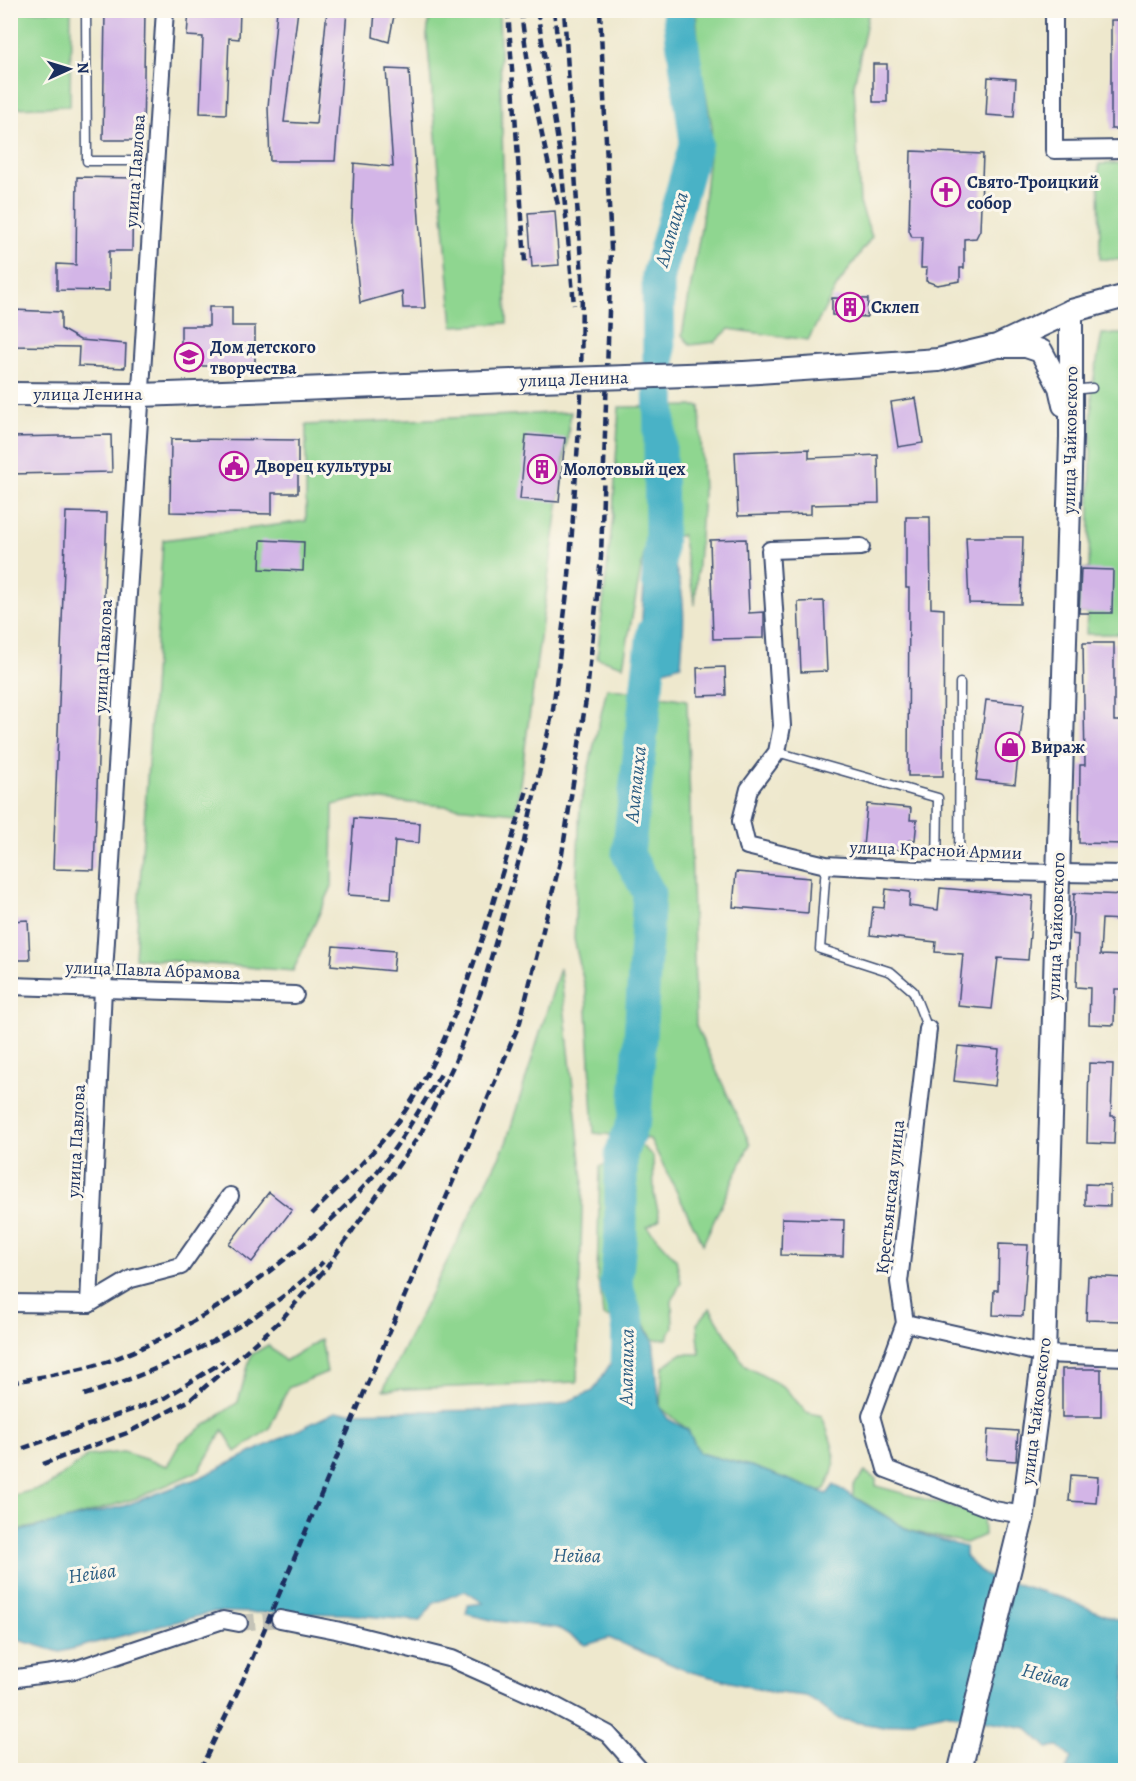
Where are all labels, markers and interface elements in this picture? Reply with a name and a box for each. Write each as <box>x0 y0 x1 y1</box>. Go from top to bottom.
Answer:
north arrow <box>39 39 99 99</box>
text: N <box>72 61 94 75</box>
street label: улица Павлова <box>119 113 151 230</box>
place label: Свято-Троицкий собор <box>967 170 1099 215</box>
church icon: Свято-Троицкий собор <box>930 176 962 208</box>
water label: Алапаиха <box>648 188 695 271</box>
building icon: Склеп <box>834 291 866 323</box>
place label: Склеп <box>871 295 919 319</box>
place label: Дом детского творчества <box>210 335 316 380</box>
school or university icon: Дом детского творчества <box>173 341 205 373</box>
street label: улица Ленина <box>518 365 630 393</box>
street label: улица Чайковского <box>1057 366 1083 515</box>
street label: улица Ленина <box>33 382 143 406</box>
public building icon: Дворец культуры <box>218 450 250 482</box>
building icon: Молотовый цех <box>526 453 558 485</box>
place label: Дворец культуры <box>255 454 392 478</box>
place label: Молотовый цех <box>563 457 686 481</box>
street label: улица Павлова <box>88 598 118 714</box>
shop icon: Вираж <box>994 731 1026 763</box>
place label: Вираж <box>1031 735 1085 759</box>
water label: Алапаиха <box>618 744 653 825</box>
street label: улица Красной Армии <box>848 835 1023 865</box>
street label: улица Чайковского <box>1041 852 1071 1001</box>
street label: улица Павла Абрамова <box>64 955 242 985</box>
street label: улица Павлова <box>61 1083 91 1199</box>
street label: Крестьянская улица <box>870 1118 910 1275</box>
water label: Алапаиха <box>612 1328 641 1407</box>
street label: улица Чайковского <box>1015 1336 1057 1487</box>
water label: Нейва <box>553 1542 601 1569</box>
water label: Нейва <box>66 1557 118 1590</box>
water label: Нейва <box>1019 1656 1073 1695</box>

